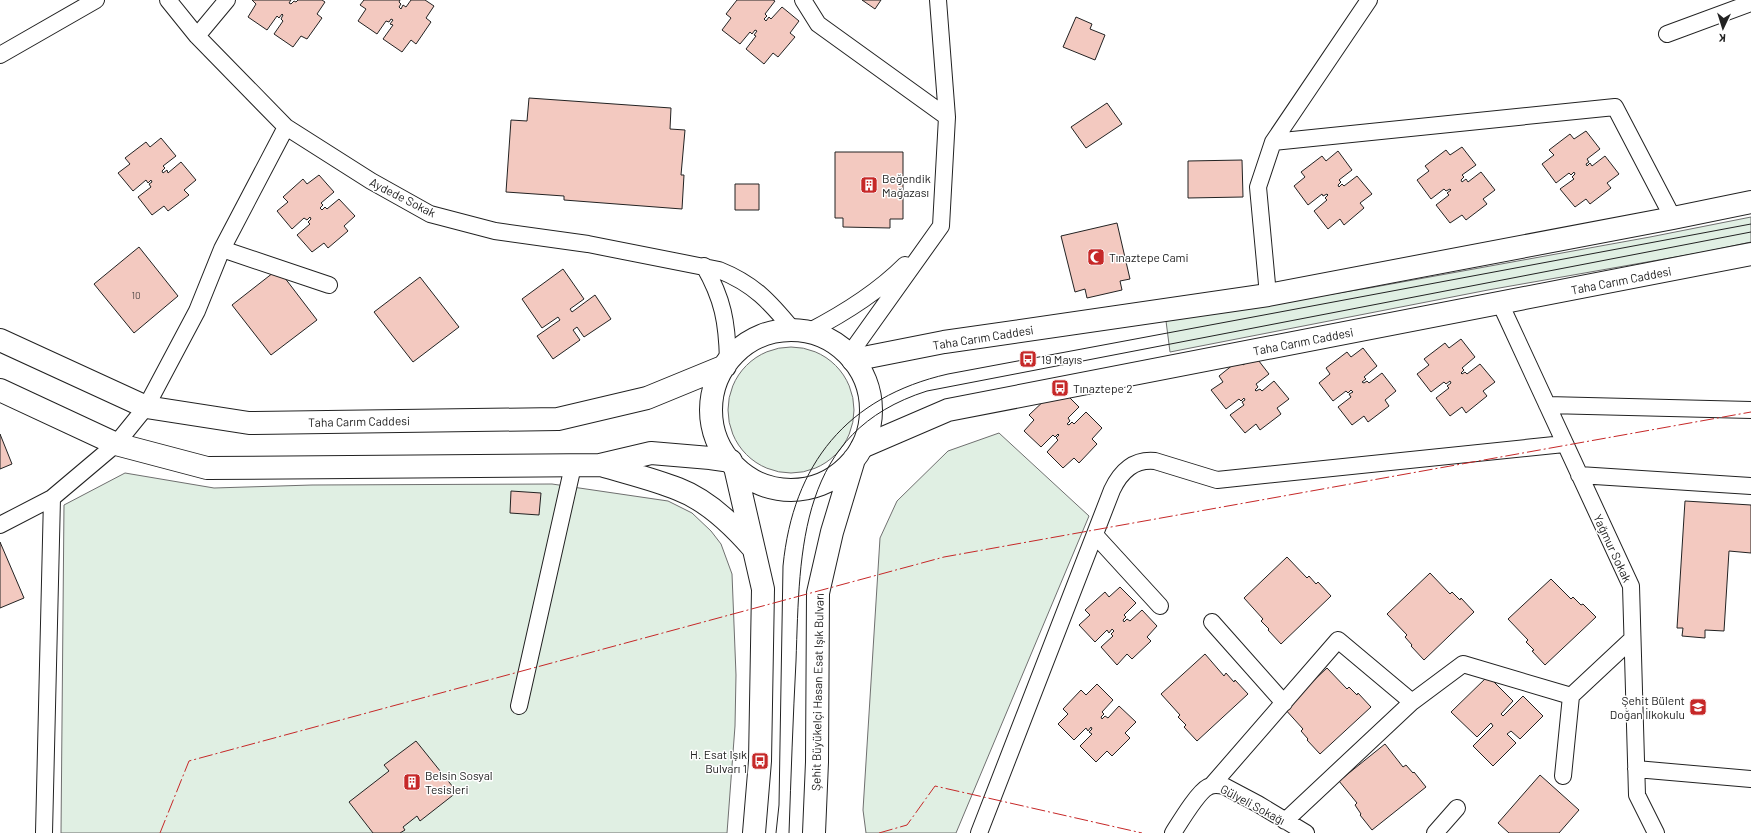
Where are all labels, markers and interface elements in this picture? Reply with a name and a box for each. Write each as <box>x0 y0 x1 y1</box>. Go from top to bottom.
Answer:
north arrow <box>1703 8 1743 48</box>
text: K <box>1718 32 1726 45</box>
place label: Beğendik Mağazası <box>882 171 931 199</box>
street label: Aydede Sokak <box>368 174 438 220</box>
building icon: Beğendik Mağazası <box>859 175 879 195</box>
mosque icon: Tınaztepe Cami <box>1086 247 1106 267</box>
place label: Tınaztepe Cami <box>1109 250 1189 264</box>
street label: Taha Carım Caddesi <box>1570 263 1672 297</box>
house number: 10 <box>131 289 141 301</box>
street label: Taha Carım Caddesi <box>932 322 1034 352</box>
street label: Taha Carım Caddesi <box>1252 324 1354 358</box>
bus stop icon: 19 Mayıs <box>1018 349 1038 369</box>
place label: 19 Mayıs <box>1041 352 1083 366</box>
bus stop icon: Tınaztepe 2 <box>1050 378 1070 398</box>
place label: Tınaztepe 2 <box>1073 381 1133 395</box>
street label: Taha Carım Caddesi <box>308 413 410 429</box>
street label: Yağmur Sokak <box>1591 512 1635 584</box>
street label: Şehit Büyükelçi Hasan Esat Işık Bulvarı <box>808 593 826 791</box>
place label: Şehit Bülent Doğan İlkokulu <box>1610 693 1685 721</box>
school or university icon: Şehit Bülent Doğan İlkokulu <box>1688 697 1708 717</box>
place label: H. Esat Işık Bulvarı 1 <box>690 747 747 775</box>
bus stop icon: H. Esat Işık Bulvarı 1 <box>750 751 770 771</box>
place label: Belsin Sosyal Tesisleri <box>425 768 493 796</box>
building icon: Belsin Sosyal Tesisleri <box>402 772 422 792</box>
street label: Gülyeli Sokağı <box>1218 781 1288 827</box>

